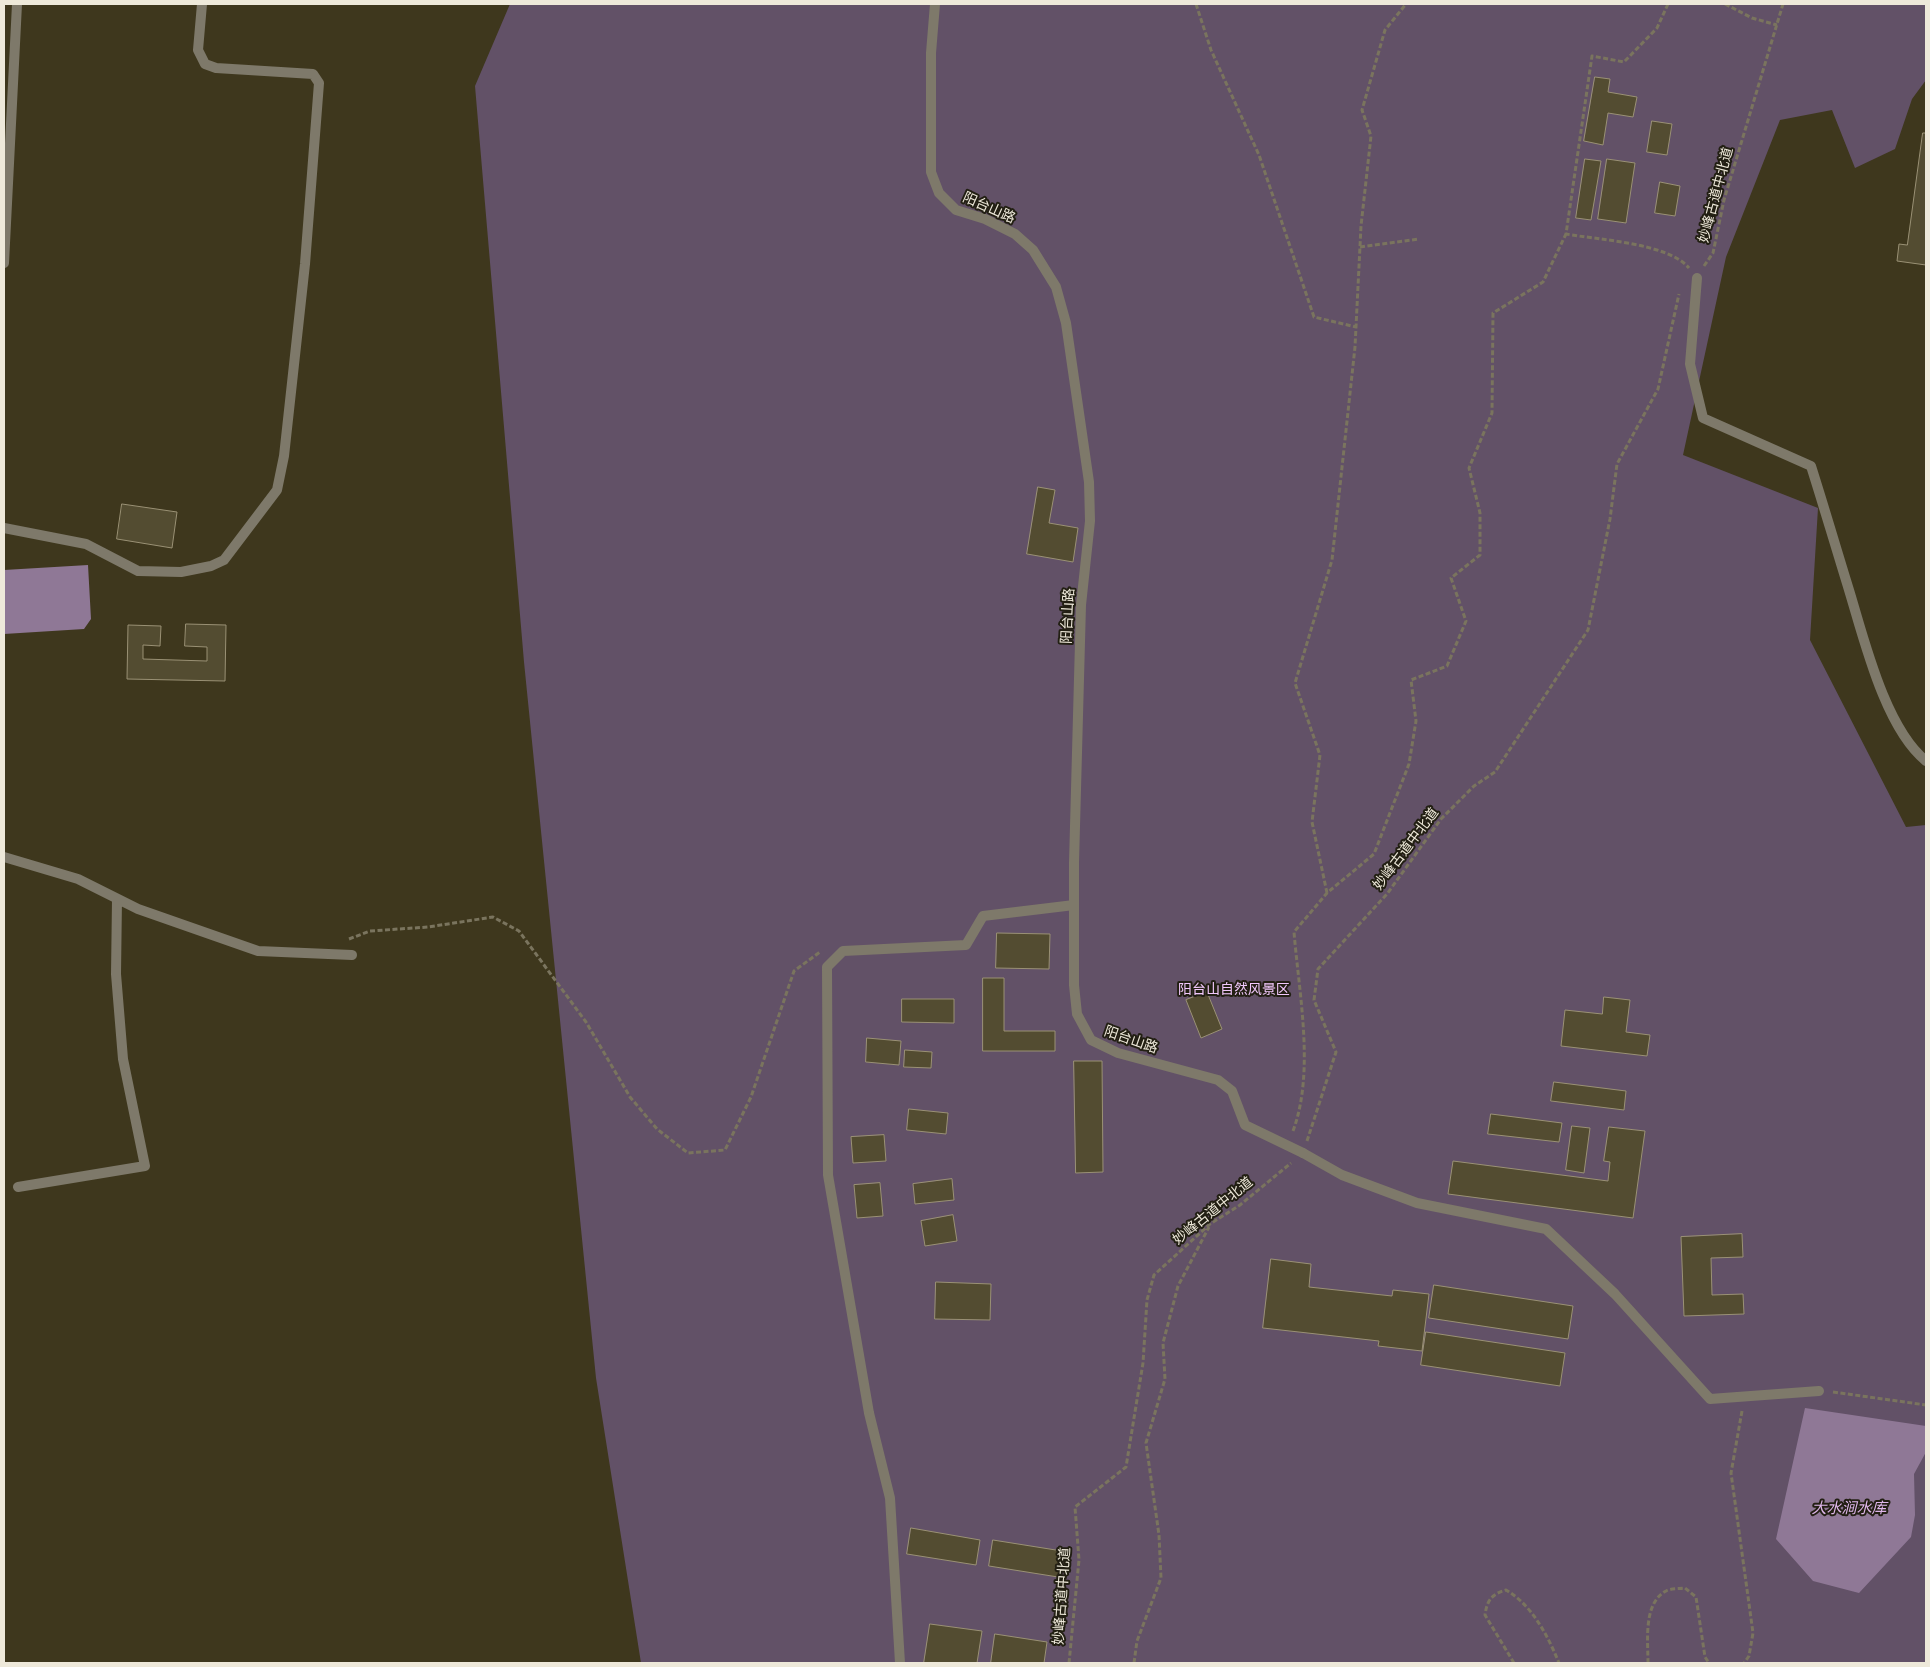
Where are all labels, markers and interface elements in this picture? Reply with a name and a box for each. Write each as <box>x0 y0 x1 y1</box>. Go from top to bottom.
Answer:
street label: 妙峰古道中北道 <box>1695 145 1737 245</box>
street label: 阳台山路 <box>960 189 1018 227</box>
street label: 阳台山路 <box>1058 588 1078 644</box>
street label: 妙峰古道中北道 <box>1370 805 1442 893</box>
park label: 阳台山自然风景区 <box>1178 982 1290 998</box>
street label: 阳台山路 <box>1102 1023 1160 1057</box>
street label: 妙峰古道中北道 <box>1170 1174 1256 1248</box>
water label: 大水涧水库 <box>1812 1499 1886 1517</box>
street label: 妙峰古道中北道 <box>1050 1547 1074 1645</box>

